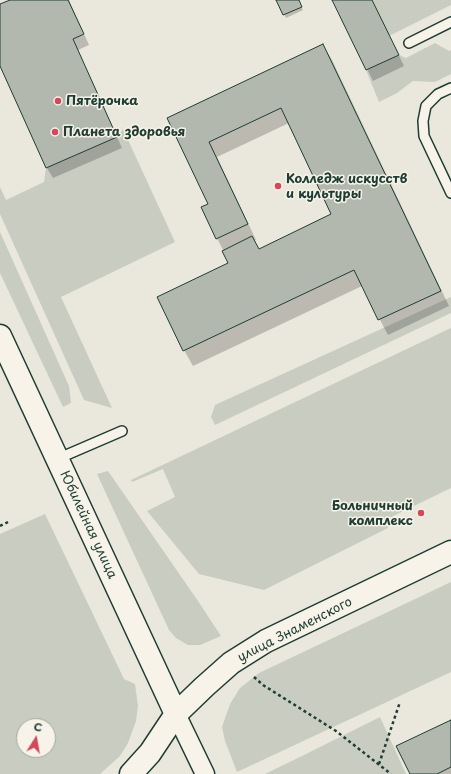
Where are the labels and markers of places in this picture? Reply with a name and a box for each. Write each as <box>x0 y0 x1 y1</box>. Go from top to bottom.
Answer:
place label: Пятёрочка <box>66 93 138 109</box>
marker: Пятёрочка <box>53 96 63 106</box>
place label: Планета здоровья <box>63 124 185 140</box>
marker: Планета здоровья <box>50 127 60 137</box>
place label: Колледж искусств и культуры <box>286 171 407 202</box>
marker: Колледж искусств и культуры <box>273 181 283 191</box>
place label: Больничный комплекс <box>332 498 413 529</box>
marker: Больничный комплекс <box>416 508 426 518</box>

